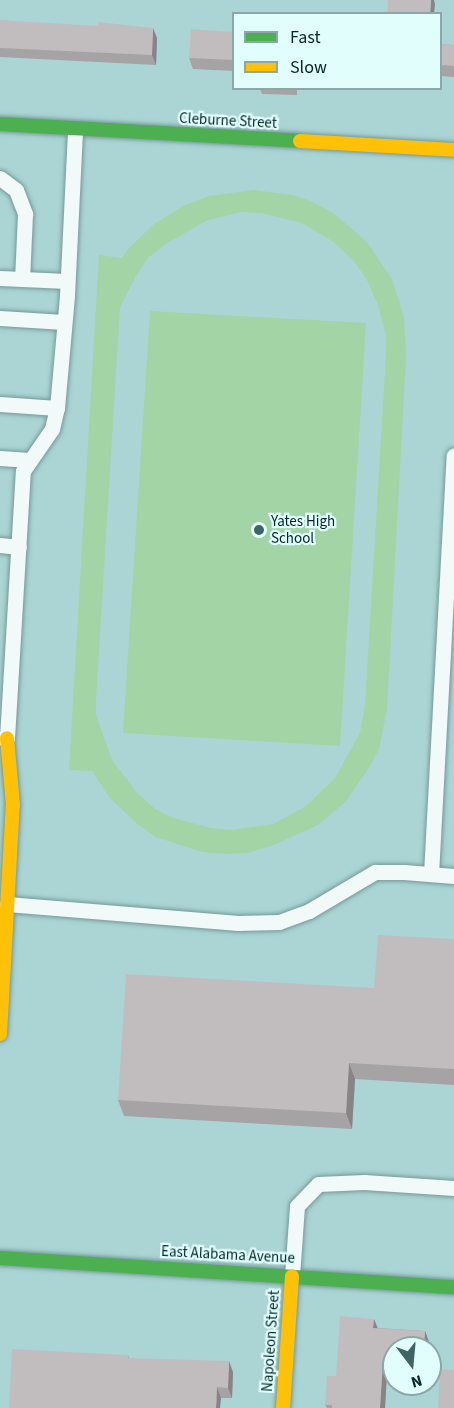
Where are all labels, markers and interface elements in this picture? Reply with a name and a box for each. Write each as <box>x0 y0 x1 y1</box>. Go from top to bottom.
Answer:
legend <box>232 12 442 90</box>
text: Fast <box>290 25 321 50</box>
text: Slow <box>290 55 327 80</box>
street label: Cleburne Street <box>179 109 277 133</box>
place label: Yates High School <box>271 512 335 547</box>
marker: Yates High School <box>252 523 266 537</box>
street label: East Alabama Avenue <box>161 1243 295 1267</box>
street label: Napoleon Street <box>258 1290 284 1392</box>
north arrow <box>382 1336 442 1396</box>
text: N <box>408 1369 425 1393</box>

